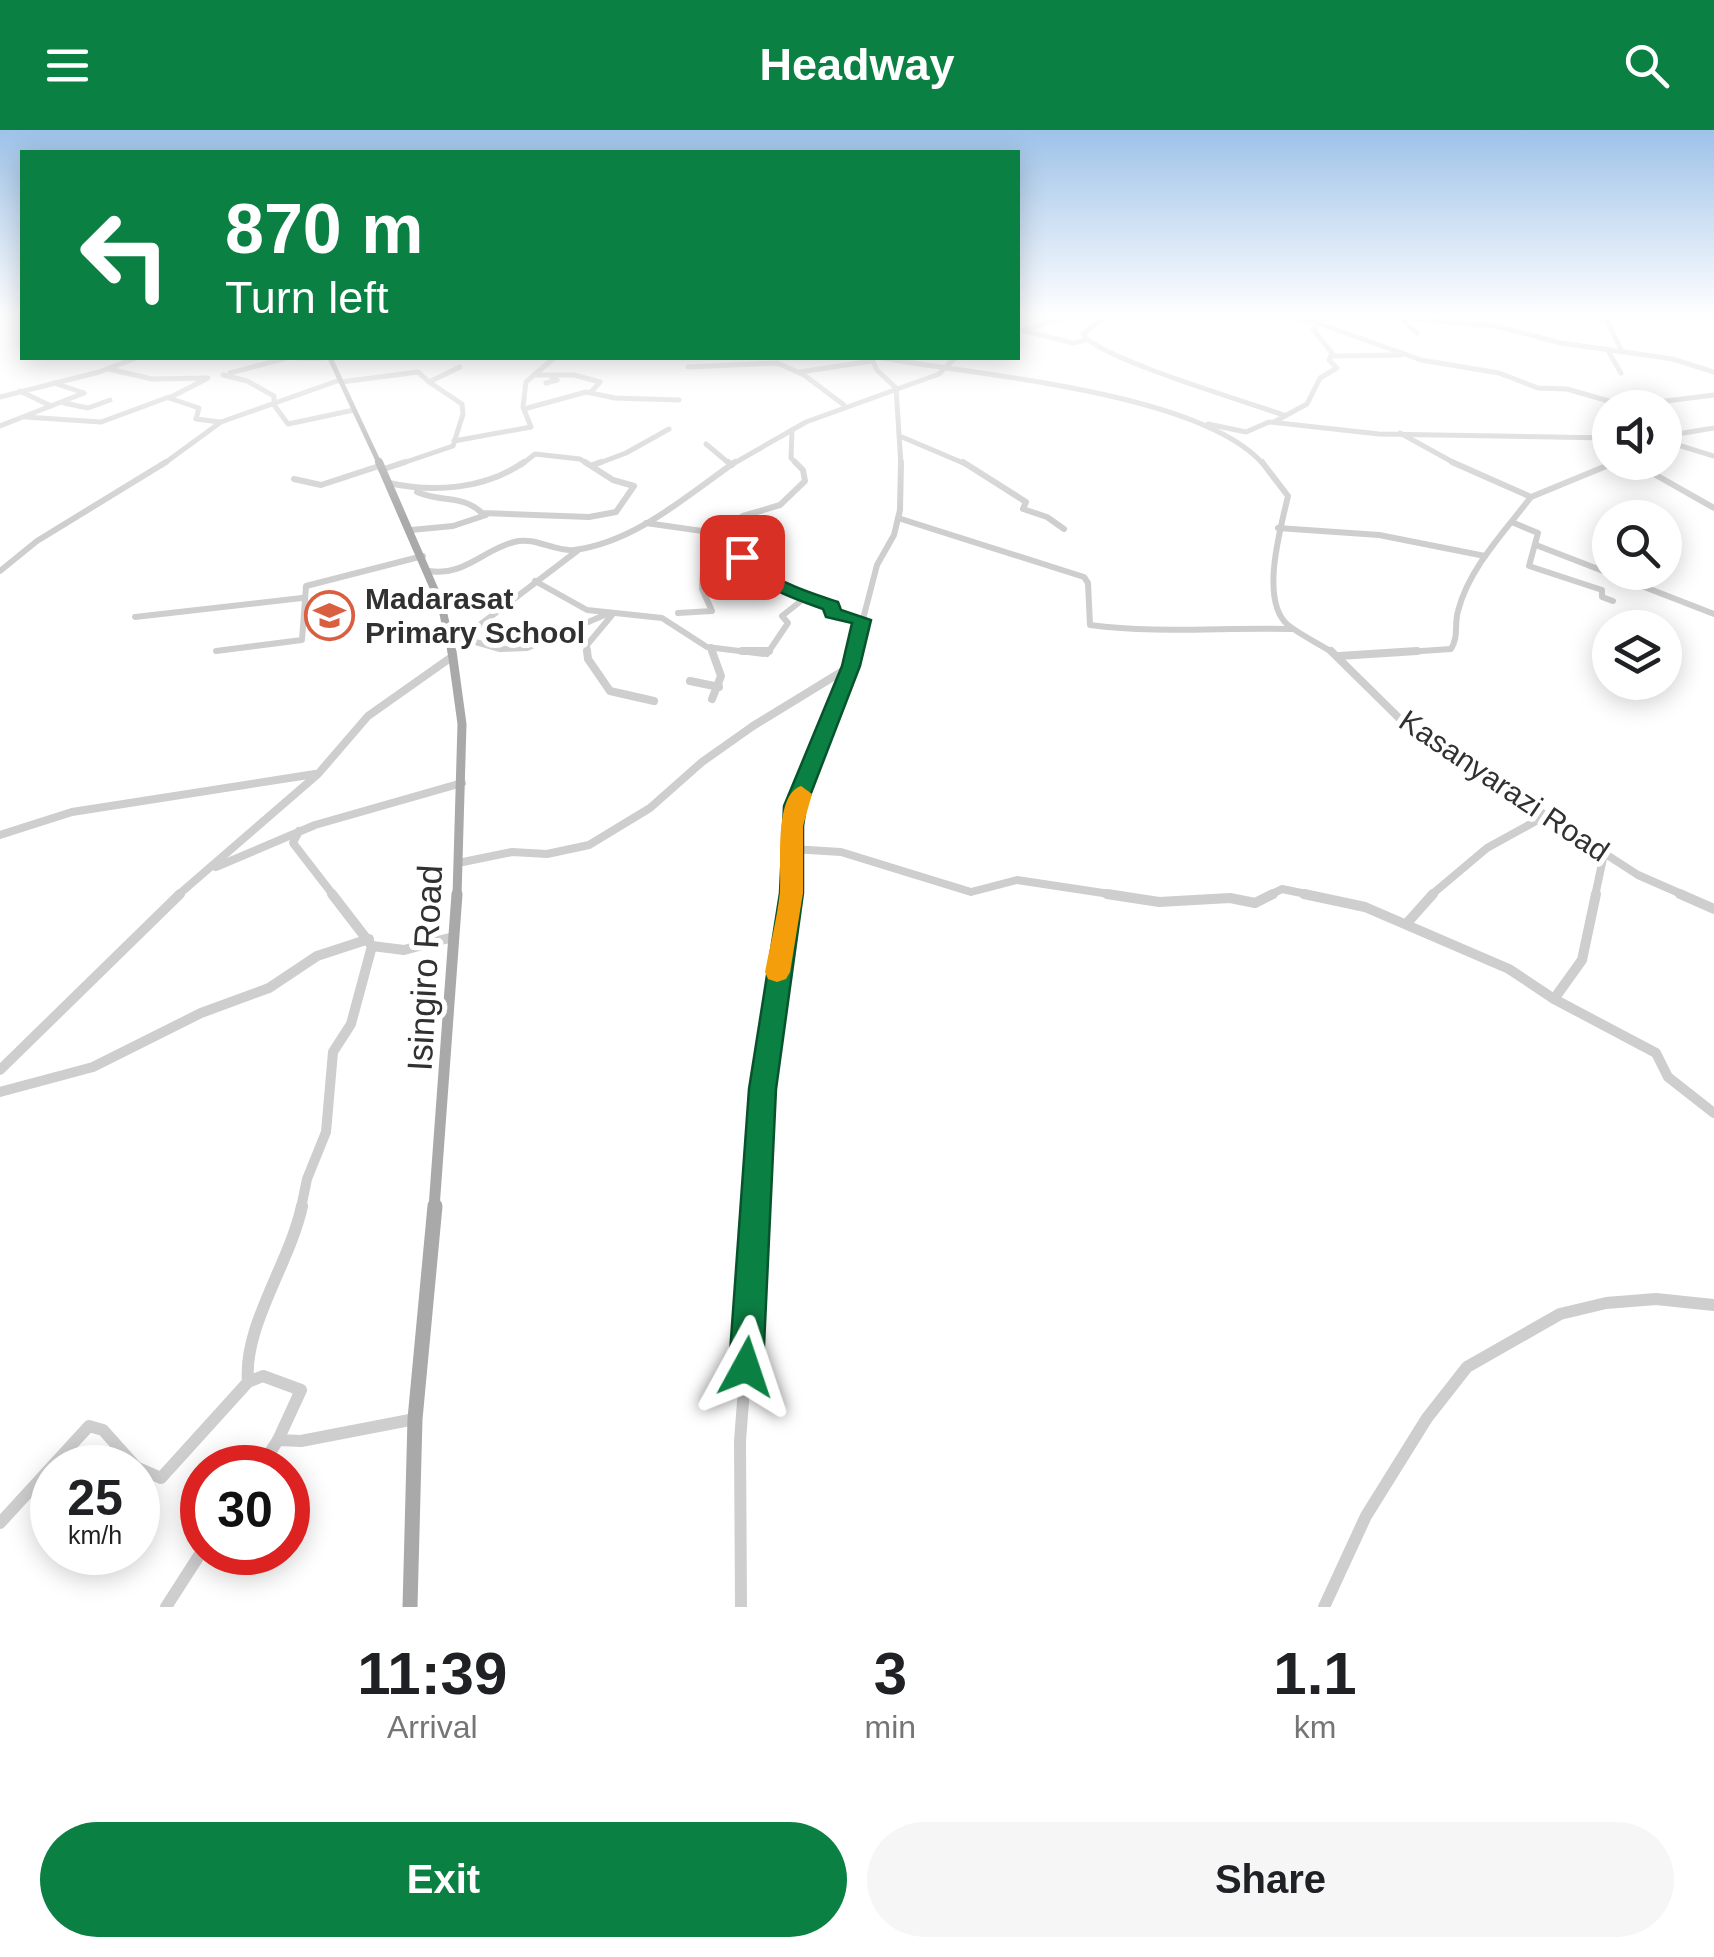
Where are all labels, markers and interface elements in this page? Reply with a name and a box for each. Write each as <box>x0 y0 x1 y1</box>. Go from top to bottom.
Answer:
icon: menu <box>40 38 95 93</box>
icon: search <box>1619 38 1674 93</box>
text: Headway <box>759 39 955 90</box>
icon: left <box>60 190 190 320</box>
text: 870 m <box>225 190 423 268</box>
text: Turn left <box>225 272 388 323</box>
map controls <box>1592 390 1682 700</box>
button: sound <box>1592 390 1682 480</box>
button: search <box>1592 500 1682 590</box>
pin <box>700 515 785 600</box>
icon: arrive <box>715 530 770 585</box>
place label: Madarasat Primary School <box>365 582 585 649</box>
school or university icon: Madarasat Primary School <box>304 590 356 642</box>
button: layers <box>1592 610 1682 700</box>
street label: Kasanyarazi Road <box>1393 703 1615 868</box>
street label: Isingiro Road <box>400 864 449 1072</box>
position arrow <box>694 1315 798 1419</box>
speed limit sign: 30 <box>180 1445 310 1575</box>
text: 25 <box>67 1470 123 1526</box>
text: km/h <box>68 1521 122 1549</box>
text: 11:39 <box>357 1640 507 1707</box>
text: 3 <box>874 1640 907 1707</box>
text: 1.1 <box>1273 1640 1357 1707</box>
text: Arrival <box>387 1709 478 1745</box>
text: min <box>865 1709 916 1745</box>
text: km <box>1294 1709 1336 1745</box>
button: Exit <box>40 1822 847 1937</box>
button: Share <box>867 1822 1674 1937</box>

